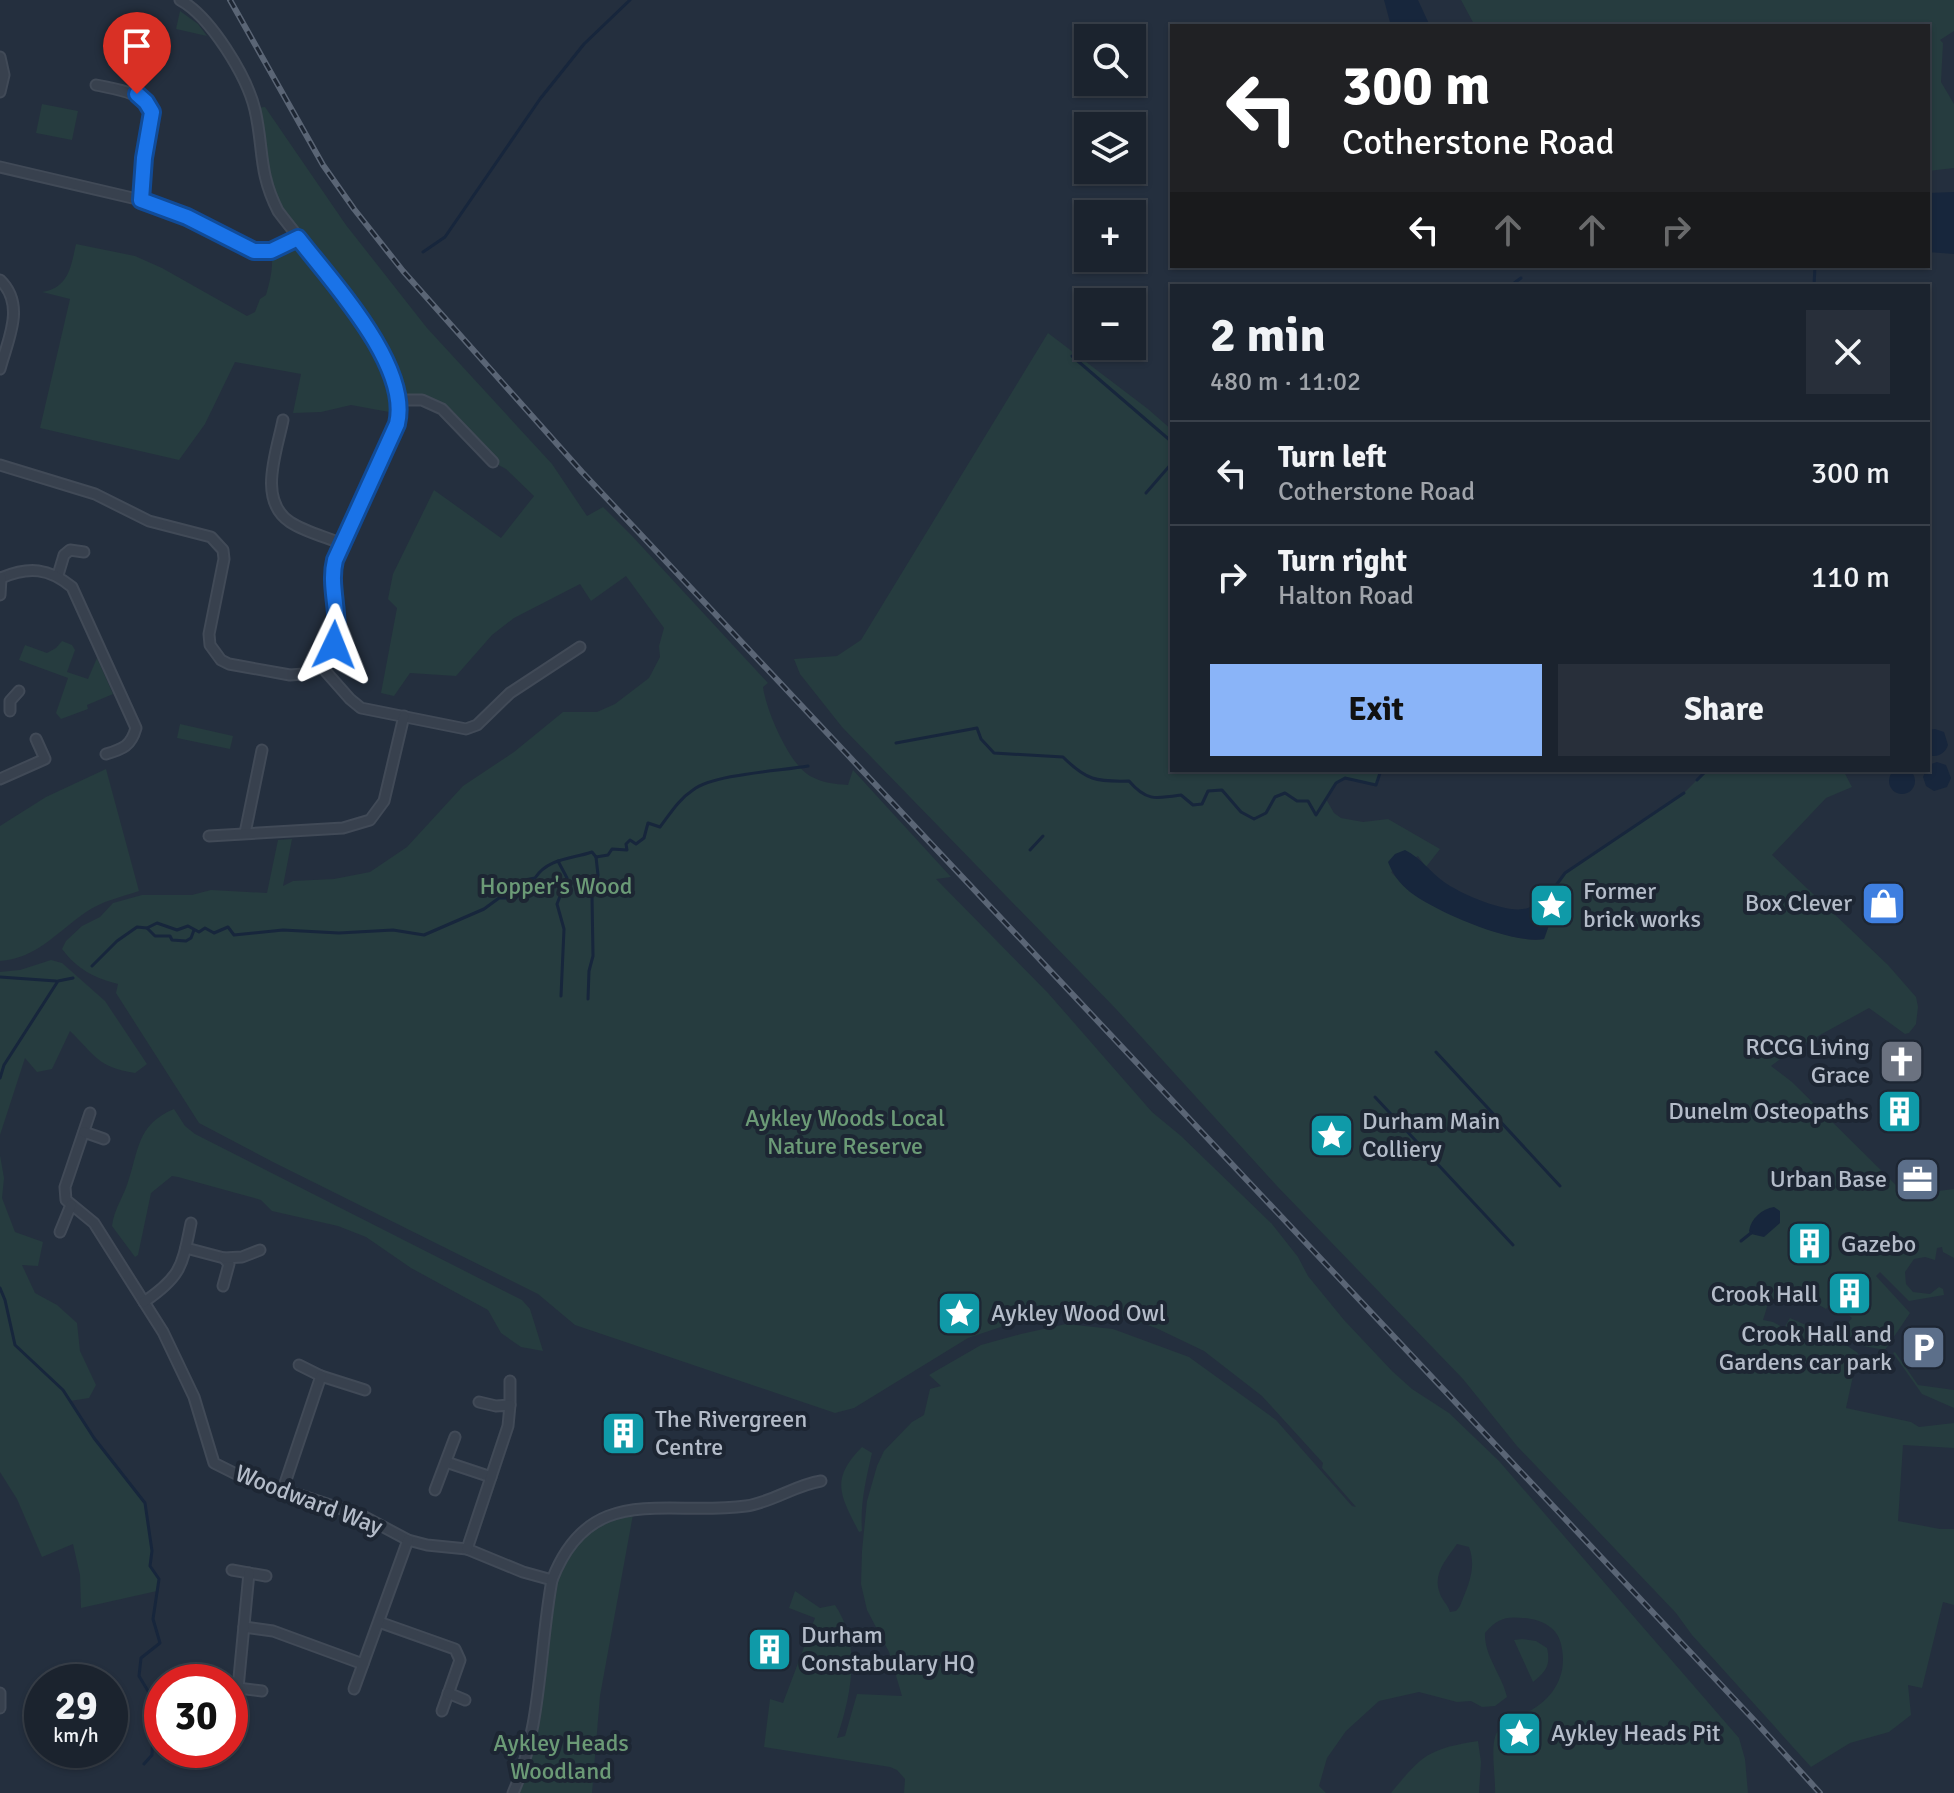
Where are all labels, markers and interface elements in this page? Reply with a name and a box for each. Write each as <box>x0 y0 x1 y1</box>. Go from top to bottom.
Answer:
pin <box>103 12 171 94</box>
icon: arrive <box>115 24 159 68</box>
map controls <box>1074 24 1146 360</box>
button: search <box>1074 24 1146 96</box>
text: 300 m <box>1342 51 1490 120</box>
icon: left <box>1210 56 1314 160</box>
button: layers <box>1074 112 1146 184</box>
text: Cotherstone Road <box>1342 120 1615 165</box>
button: + <box>1074 200 1146 272</box>
icon: left <box>1402 208 1446 252</box>
icon: ahead <box>1486 208 1530 252</box>
icon: ahead <box>1570 208 1614 252</box>
icon: right <box>1654 208 1698 252</box>
button: − <box>1074 288 1146 360</box>
text: 2 min <box>1210 306 1326 365</box>
button: close <box>1806 310 1890 394</box>
text: 480 m · 11:02 <box>1210 366 1361 398</box>
text: Turn left <box>1278 439 1387 476</box>
icon: left <box>1210 451 1254 495</box>
text: 300 m <box>1811 455 1890 492</box>
text: Cotherstone Road <box>1278 476 1475 508</box>
text: Turn right <box>1278 543 1407 580</box>
icon: right <box>1210 555 1254 599</box>
text: 110 m <box>1811 559 1890 596</box>
text: Halton Road <box>1278 580 1414 612</box>
position arrow <box>292 603 376 687</box>
button: Exit <box>1210 664 1542 756</box>
button: Share <box>1558 664 1890 756</box>
park label: Hopper's Wood <box>480 871 632 901</box>
place label: Former brick works <box>1583 876 1701 934</box>
shop icon: Box Clever <box>1859 879 1907 927</box>
place icon: Former brick works <box>1528 881 1576 929</box>
place label: Box Clever <box>1745 888 1852 918</box>
place label: RCCG Living Grace <box>1745 1032 1870 1090</box>
church icon: RCCG Living Grace <box>1877 1037 1925 1085</box>
building icon: Dunelm Osteopaths <box>1876 1087 1924 1135</box>
place label: Dunelm Osteopaths <box>1668 1096 1869 1126</box>
park label: Aykley Woods Local Nature Reserve <box>745 1103 945 1161</box>
place label: Durham Main Colliery <box>1362 1106 1500 1164</box>
place icon: Durham Main Colliery <box>1307 1111 1355 1159</box>
office icon: Urban Base <box>1894 1155 1942 1203</box>
place label: Urban Base <box>1770 1164 1887 1194</box>
building icon: Gazebo <box>1786 1220 1834 1268</box>
place label: Gazebo <box>1841 1229 1916 1259</box>
building icon: Crook Hall <box>1825 1270 1873 1318</box>
place label: Crook Hall <box>1711 1279 1818 1309</box>
place icon: Aykley Wood Owl <box>936 1289 984 1337</box>
place label: Aykley Wood Owl <box>991 1298 1166 1328</box>
place label: Crook Hall and Gardens car park <box>1719 1319 1892 1377</box>
parking icon: Crook Hall and Gardens car park <box>1899 1324 1947 1372</box>
place label: The Rivergreen Centre <box>655 1404 807 1462</box>
building icon: The Rivergreen Centre <box>600 1409 648 1457</box>
street label: Woodward Way <box>231 1458 387 1542</box>
place label: Durham Constabulary HQ <box>801 1620 975 1678</box>
building icon: Durham Constabulary HQ <box>746 1625 794 1673</box>
speed limit sign: 30 <box>144 1664 248 1768</box>
text: 29 <box>54 1681 98 1731</box>
place icon: Aykley Heads Pit <box>1496 1709 1544 1757</box>
place label: Aykley Heads Pit <box>1551 1718 1720 1748</box>
text: km/h <box>53 1723 99 1748</box>
park label: Aykley Heads Woodland <box>493 1728 629 1786</box>

